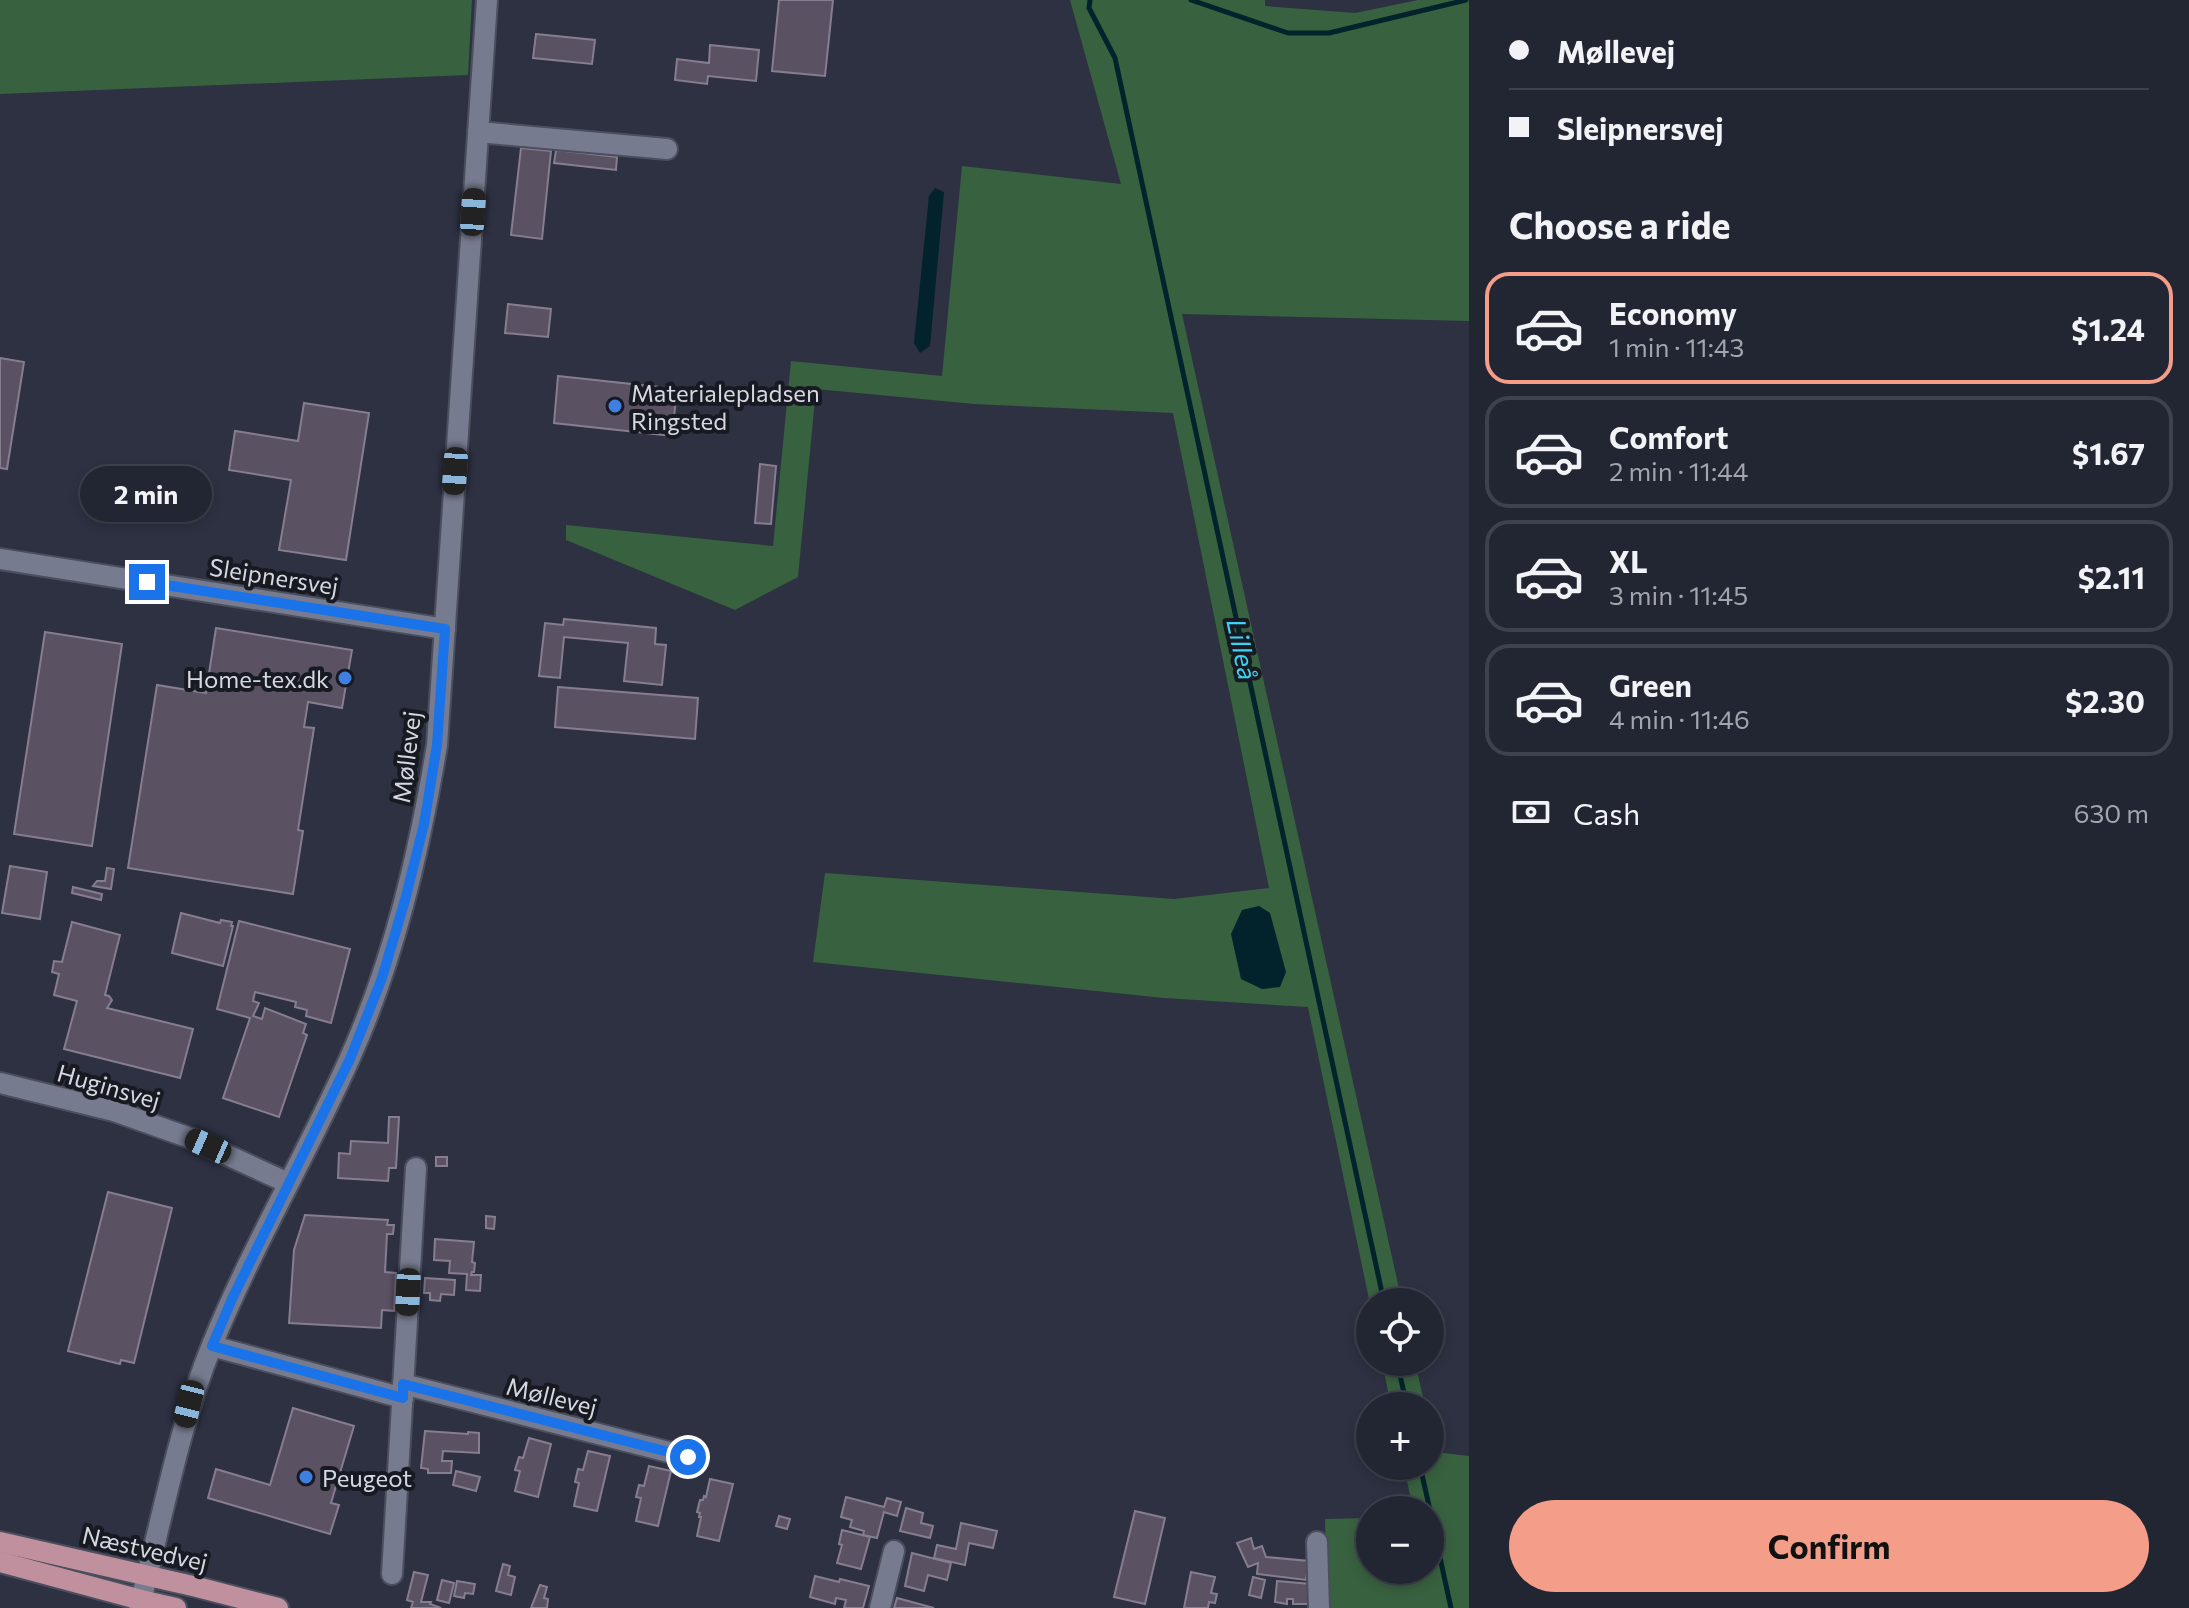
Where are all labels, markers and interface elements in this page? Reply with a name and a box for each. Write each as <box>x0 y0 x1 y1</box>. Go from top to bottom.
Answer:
text: Møllevej <box>1557 32 1675 69</box>
text: Sleipnersvej <box>1557 109 1724 146</box>
car <box>459 187 487 237</box>
text: Choose a ride <box>1509 202 1730 246</box>
icon: car <box>1513 292 1585 364</box>
text: Economy <box>1609 294 1737 331</box>
text: $1.24 <box>2071 310 2145 347</box>
text: 1 min · 11:43 <box>1609 331 1744 362</box>
place label: Materialepladsen Ringsted <box>631 378 820 435</box>
marker: Materialepladsen Ringsted <box>606 397 624 415</box>
icon: car <box>1513 416 1585 488</box>
text: Comfort <box>1609 418 1728 455</box>
text: $1.67 <box>2072 434 2145 471</box>
car <box>441 446 469 496</box>
text: 2 min · 11:44 <box>1609 455 1748 486</box>
callout: 2 min <box>81 466 213 522</box>
text: 2 min <box>114 478 178 509</box>
icon: car <box>1513 540 1585 612</box>
text: XL <box>1609 542 1648 579</box>
street label: Sleipnersvej <box>207 551 341 601</box>
text: $2.11 <box>2078 558 2145 595</box>
route end <box>129 564 165 600</box>
text: 3 min · 11:45 <box>1609 579 1748 610</box>
water label: Lilleå <box>1221 615 1265 683</box>
place label: Home-tex.dk <box>186 664 329 693</box>
icon: car <box>1513 664 1585 736</box>
text: Green <box>1609 666 1692 703</box>
marker: Home-tex.dk <box>336 669 354 687</box>
text: $2.30 <box>2065 682 2145 719</box>
text: 4 min · 11:46 <box>1609 703 1750 734</box>
street label: Møllevej <box>386 709 426 805</box>
icon: cash <box>1509 790 1553 834</box>
text: Cash <box>1573 794 1640 831</box>
text: 630 m <box>2074 797 2149 828</box>
street label: Huginsvej <box>54 1057 164 1115</box>
car <box>181 1125 235 1167</box>
car <box>395 1267 421 1317</box>
map controls <box>1356 1288 1444 1584</box>
button: locate <box>1356 1288 1444 1376</box>
street label: Møllevej <box>504 1371 600 1421</box>
car <box>172 1378 206 1430</box>
button: + <box>1356 1392 1444 1480</box>
route start <box>670 1439 706 1475</box>
place label: Peugeot <box>322 1463 412 1492</box>
marker: Peugeot <box>297 1468 315 1486</box>
button: − <box>1356 1496 1444 1584</box>
button: Confirm <box>1509 1500 2149 1592</box>
street label: Næstvedvej <box>80 1520 210 1576</box>

